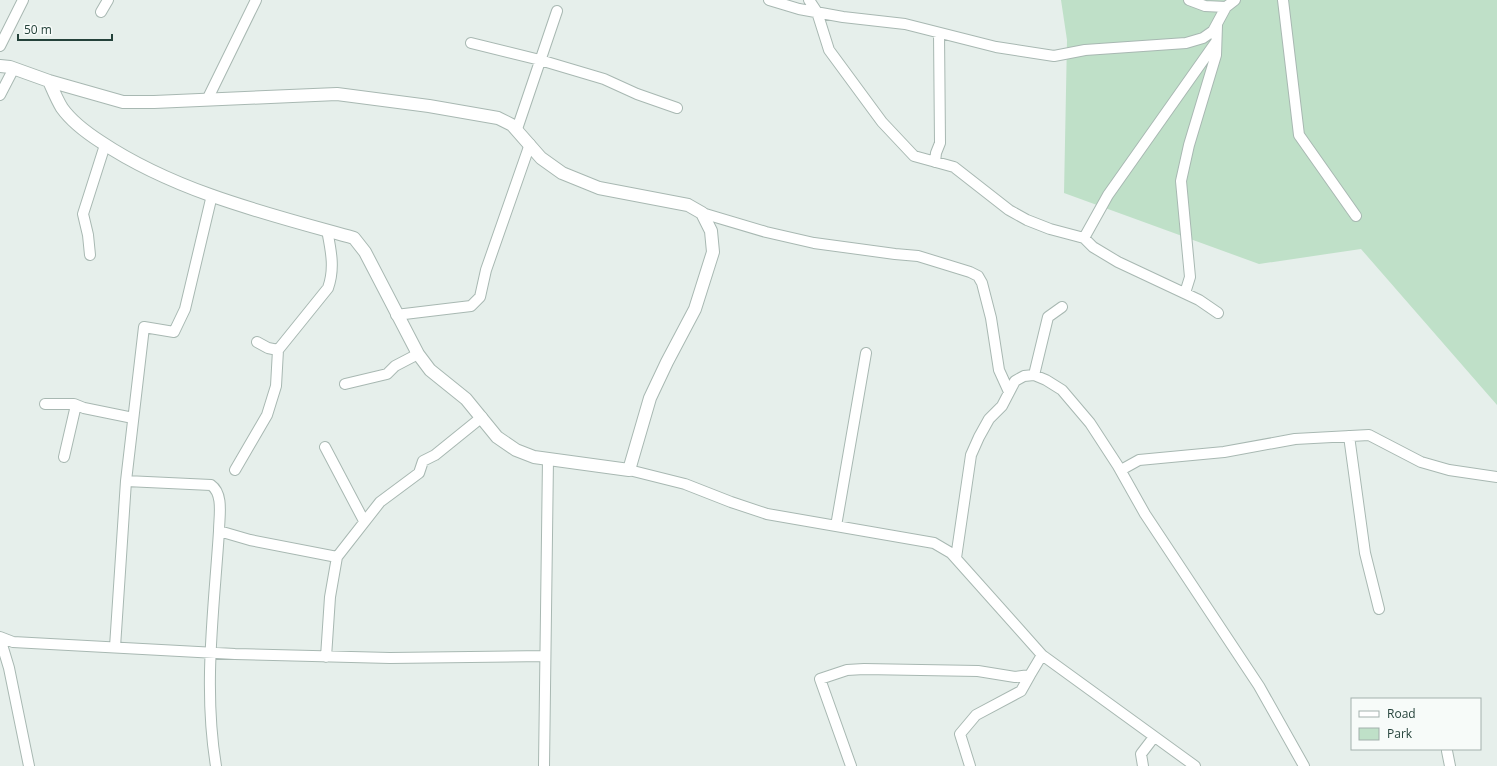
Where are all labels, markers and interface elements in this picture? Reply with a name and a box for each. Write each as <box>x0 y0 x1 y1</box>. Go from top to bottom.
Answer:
scale bar <box>18 16 112 42</box>
text: 50 m <box>24 21 52 38</box>
legend <box>1351 698 1481 750</box>
text: Road <box>1387 705 1416 722</box>
text: Park <box>1387 725 1413 742</box>

